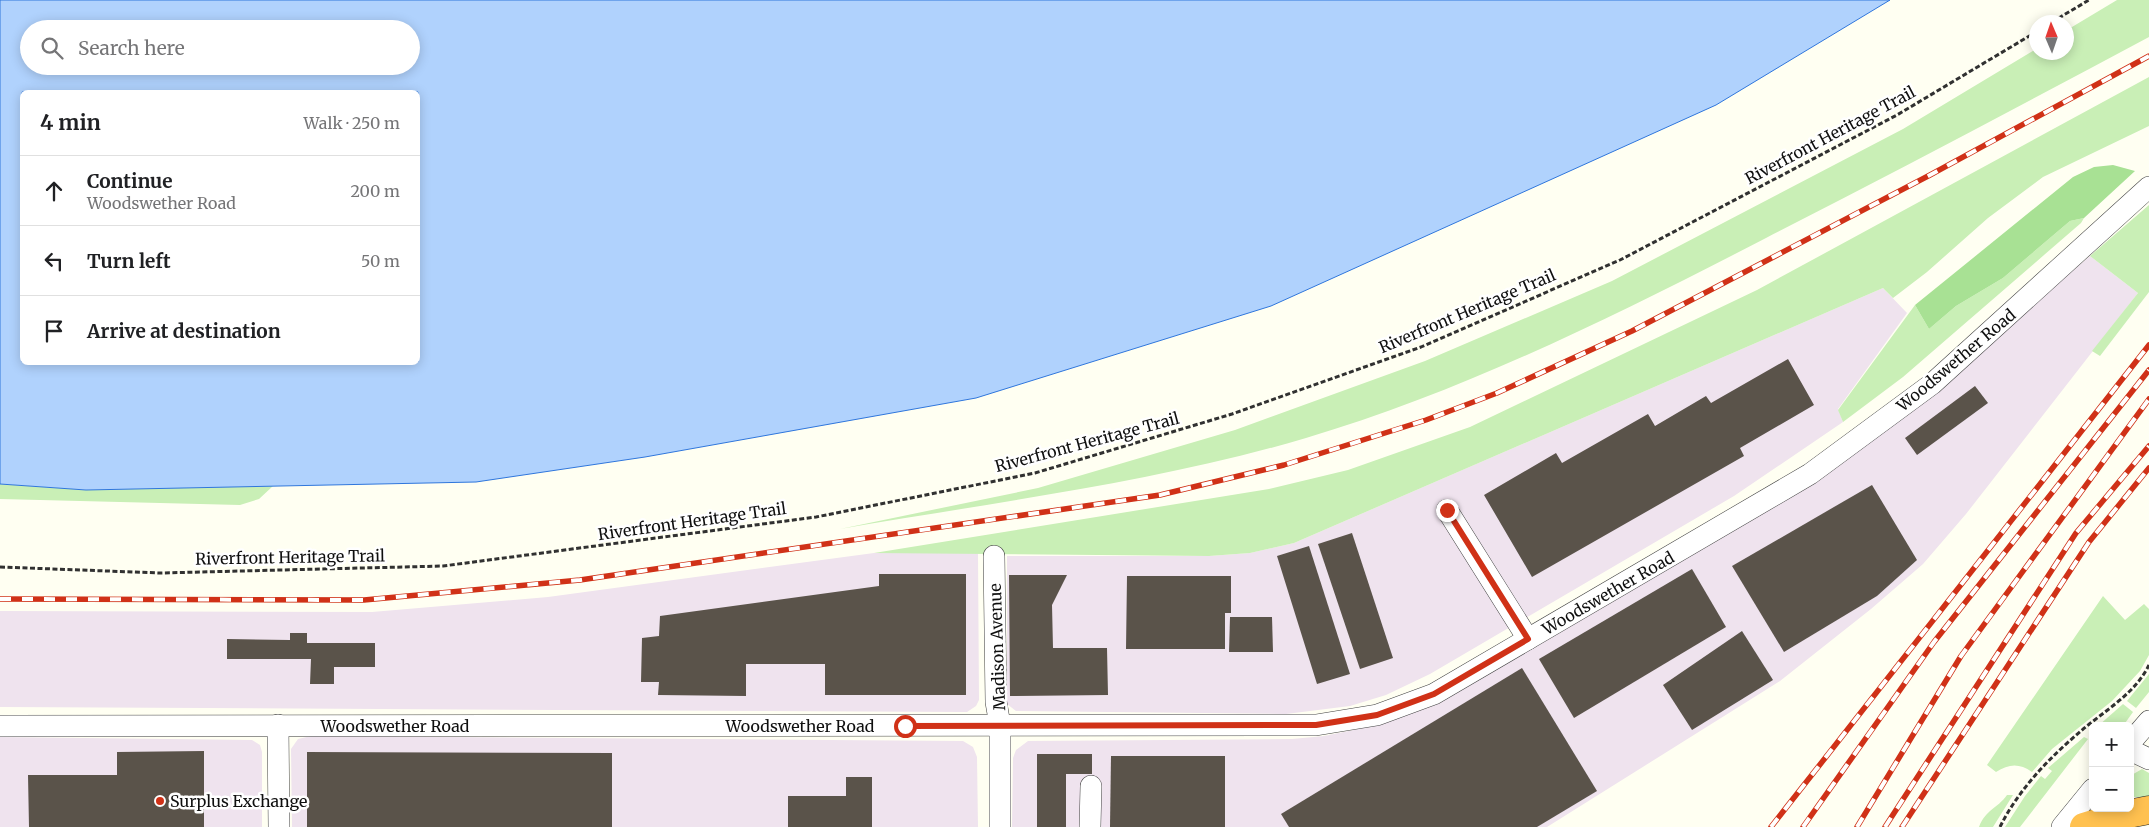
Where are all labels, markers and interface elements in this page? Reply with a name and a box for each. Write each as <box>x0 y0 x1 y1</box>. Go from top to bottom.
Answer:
north arrow <box>2029 15 2074 60</box>
search box <box>20 20 420 75</box>
icon: search <box>38 34 66 62</box>
text: Search here <box>78 36 185 60</box>
street label: Riverfront Heritage Trail <box>1741 82 1919 188</box>
text: 4 min <box>40 109 101 136</box>
text: Walk · 250 m <box>304 113 400 133</box>
text: Continue <box>87 169 173 193</box>
icon: ahead <box>40 177 68 205</box>
text: 200 m <box>350 181 400 201</box>
text: Woodswether Road <box>87 193 236 213</box>
icon: left <box>40 247 68 275</box>
text: Turn left <box>87 249 171 273</box>
text: 50 m <box>361 251 400 271</box>
street label: Riverfront Heritage Trail <box>1376 265 1558 357</box>
street label: Woodswether Road <box>1892 304 2020 416</box>
icon: arrive <box>40 317 68 345</box>
text: Arrive at destination <box>87 319 281 343</box>
street label: Riverfront Heritage Trail <box>993 408 1181 476</box>
street label: Riverfront Heritage Trail <box>597 498 787 544</box>
route end <box>1436 499 1459 522</box>
street label: Riverfront Heritage Trail <box>195 545 385 569</box>
street label: Woodswether Road <box>1538 547 1678 639</box>
street label: Madison Avenue <box>985 583 1009 711</box>
route start <box>894 715 917 738</box>
street label: Woodswether Road <box>320 716 470 736</box>
street label: Woodswether Road <box>725 716 875 736</box>
map controls <box>2089 722 2134 812</box>
button: + <box>2089 722 2134 767</box>
button: − <box>2089 767 2134 812</box>
place label: Surplus Exchange <box>170 791 307 811</box>
marker: Surplus Exchange <box>154 795 166 807</box>

